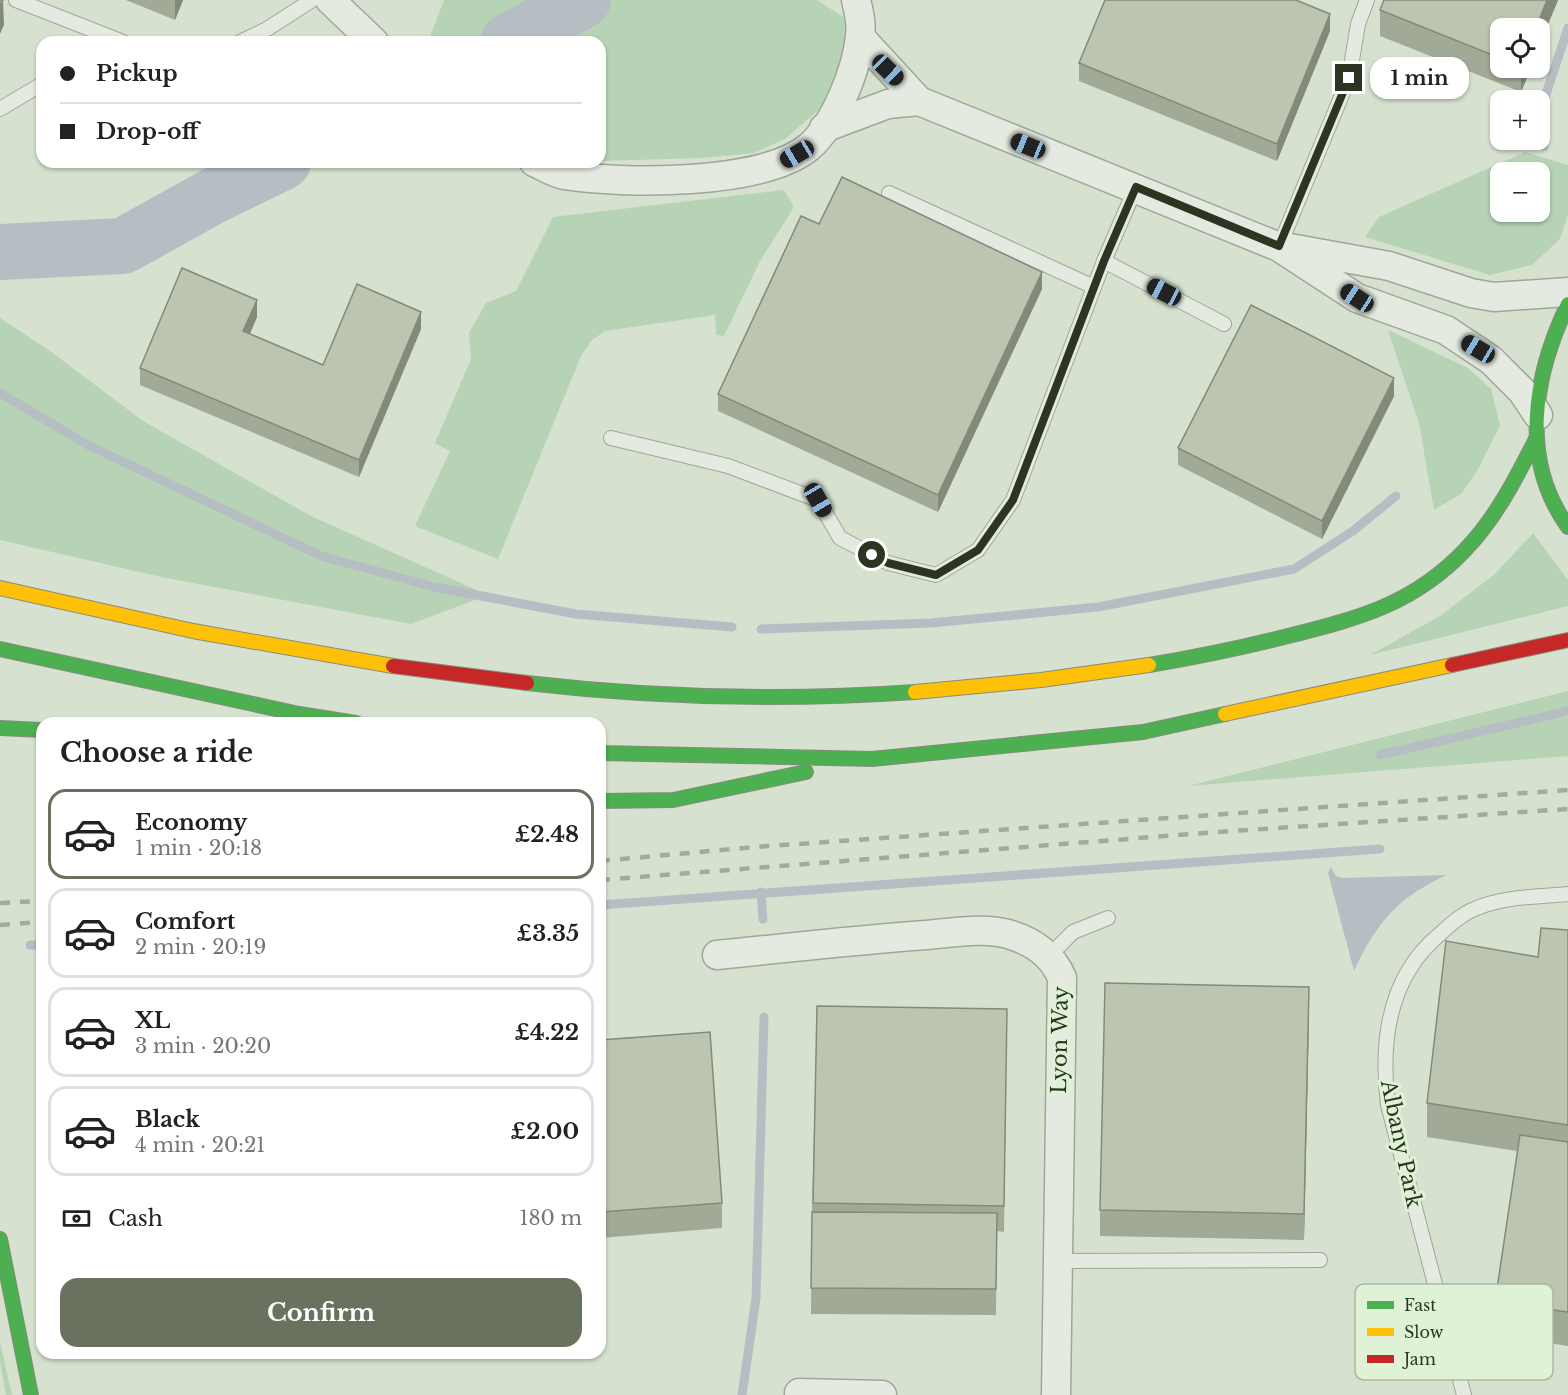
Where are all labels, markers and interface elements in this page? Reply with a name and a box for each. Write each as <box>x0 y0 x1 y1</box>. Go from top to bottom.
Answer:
map controls <box>1490 18 1550 222</box>
button: locate <box>1490 18 1550 78</box>
car <box>869 51 907 89</box>
callout: 1 min <box>1370 57 1469 99</box>
text: Pickup <box>96 60 178 87</box>
route end <box>1335 64 1362 91</box>
text: 1 min <box>1391 66 1448 90</box>
button: + <box>1490 90 1550 150</box>
text: Drop-off <box>96 118 198 145</box>
car <box>1008 131 1048 161</box>
car <box>777 137 817 171</box>
button: − <box>1490 162 1550 222</box>
car <box>1144 276 1184 308</box>
car <box>1337 281 1377 315</box>
car <box>1458 332 1498 366</box>
car <box>801 480 835 520</box>
route start <box>858 541 885 568</box>
text: Choose a ride <box>60 736 253 769</box>
icon: car <box>63 807 117 861</box>
text: Economy <box>135 809 247 836</box>
text: £2.48 <box>515 821 579 848</box>
text: 1 min · 20:18 <box>135 836 262 860</box>
icon: car <box>63 906 117 960</box>
text: Comfort <box>135 908 235 935</box>
text: £3.35 <box>517 920 579 947</box>
text: 2 min · 20:19 <box>135 935 266 959</box>
street label: Lyon Way <box>1046 985 1074 1094</box>
icon: car <box>63 1005 117 1059</box>
text: XL <box>135 1007 170 1034</box>
text: £4.22 <box>514 1019 579 1046</box>
text: 3 min · 20:20 <box>135 1034 271 1058</box>
street label: Albany Park <box>1375 1077 1427 1210</box>
icon: car <box>63 1104 117 1158</box>
text: Black <box>135 1106 200 1133</box>
text: £2.00 <box>511 1118 579 1145</box>
text: 4 min · 20:21 <box>135 1133 265 1157</box>
icon: cash <box>60 1202 93 1235</box>
text: Cash <box>108 1205 163 1232</box>
text: 180 m <box>519 1206 582 1230</box>
button: Confirm <box>60 1278 582 1347</box>
legend <box>1355 1284 1553 1380</box>
text: Fast <box>1404 1295 1436 1315</box>
text: Slow <box>1404 1322 1444 1342</box>
text: Jam <box>1402 1349 1436 1369</box>

